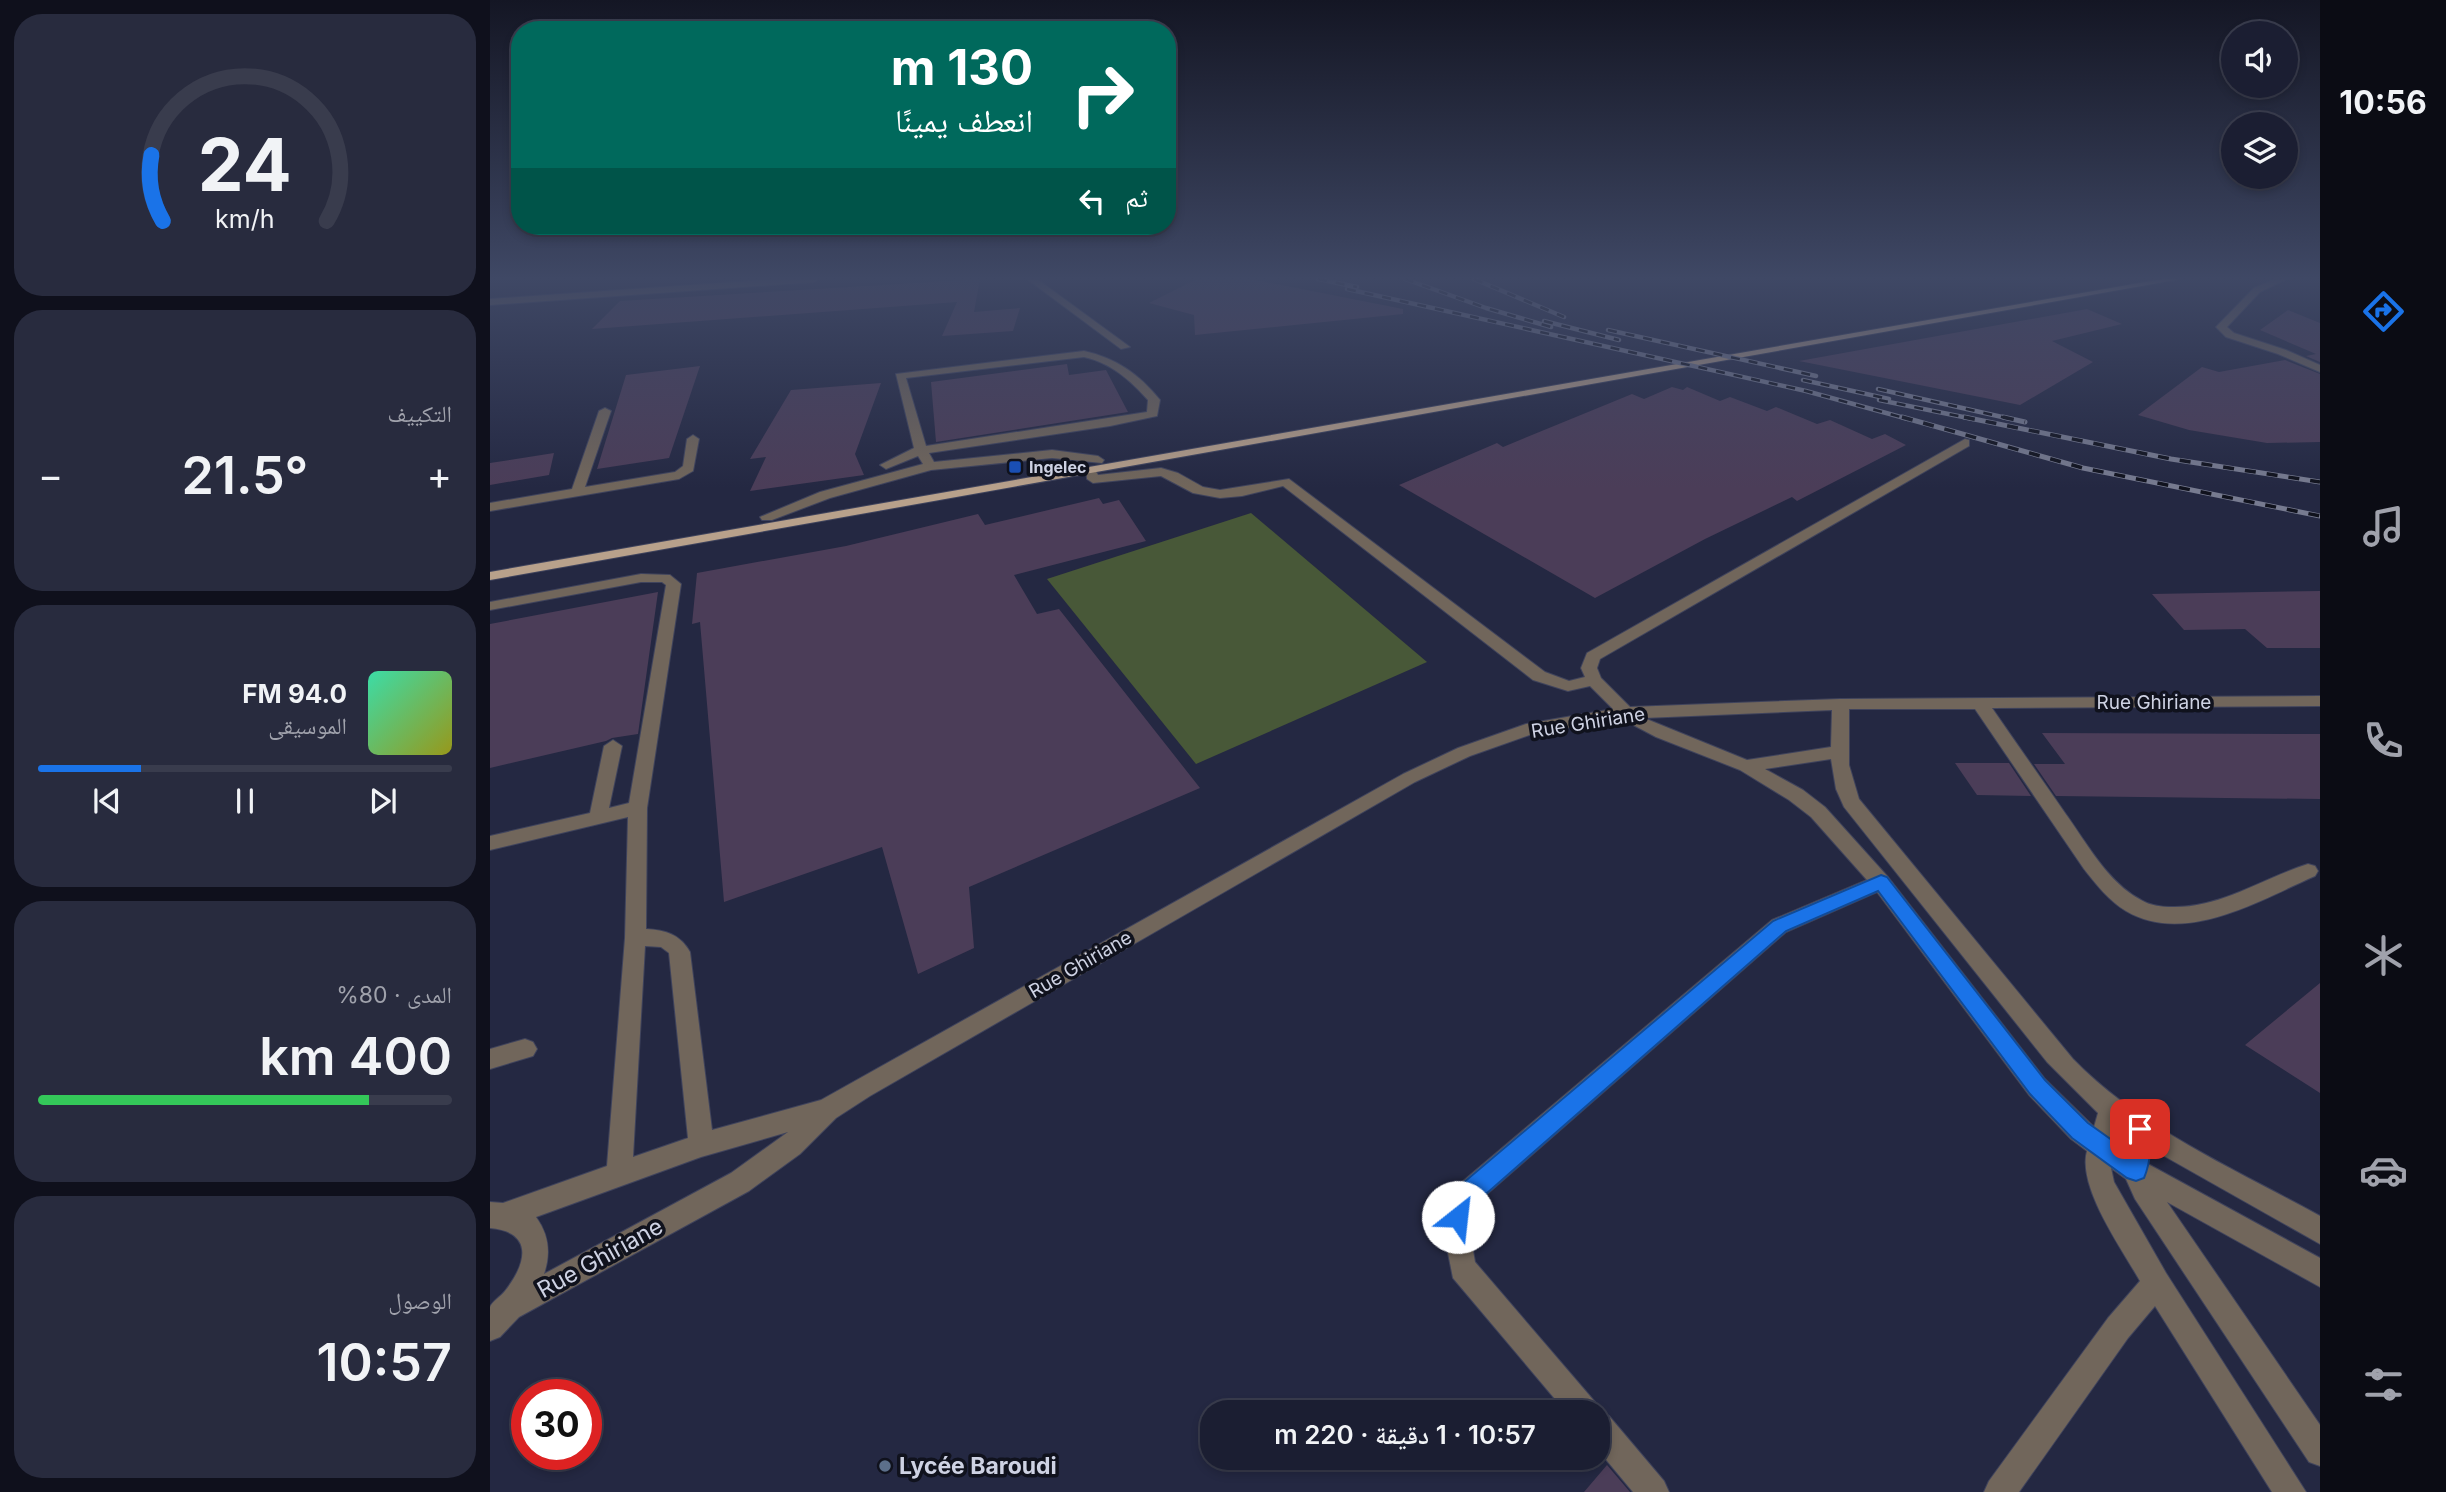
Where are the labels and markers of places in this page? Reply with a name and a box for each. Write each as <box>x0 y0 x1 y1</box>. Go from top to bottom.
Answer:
place label: Ingelec <box>1029 457 1086 477</box>
marker: Ingelec <box>1007 459 1023 475</box>
pin <box>2110 1099 2170 1159</box>
place label: Lycée Baroudi <box>899 1452 1057 1480</box>
marker: Lycée Baroudi <box>877 1458 893 1474</box>

